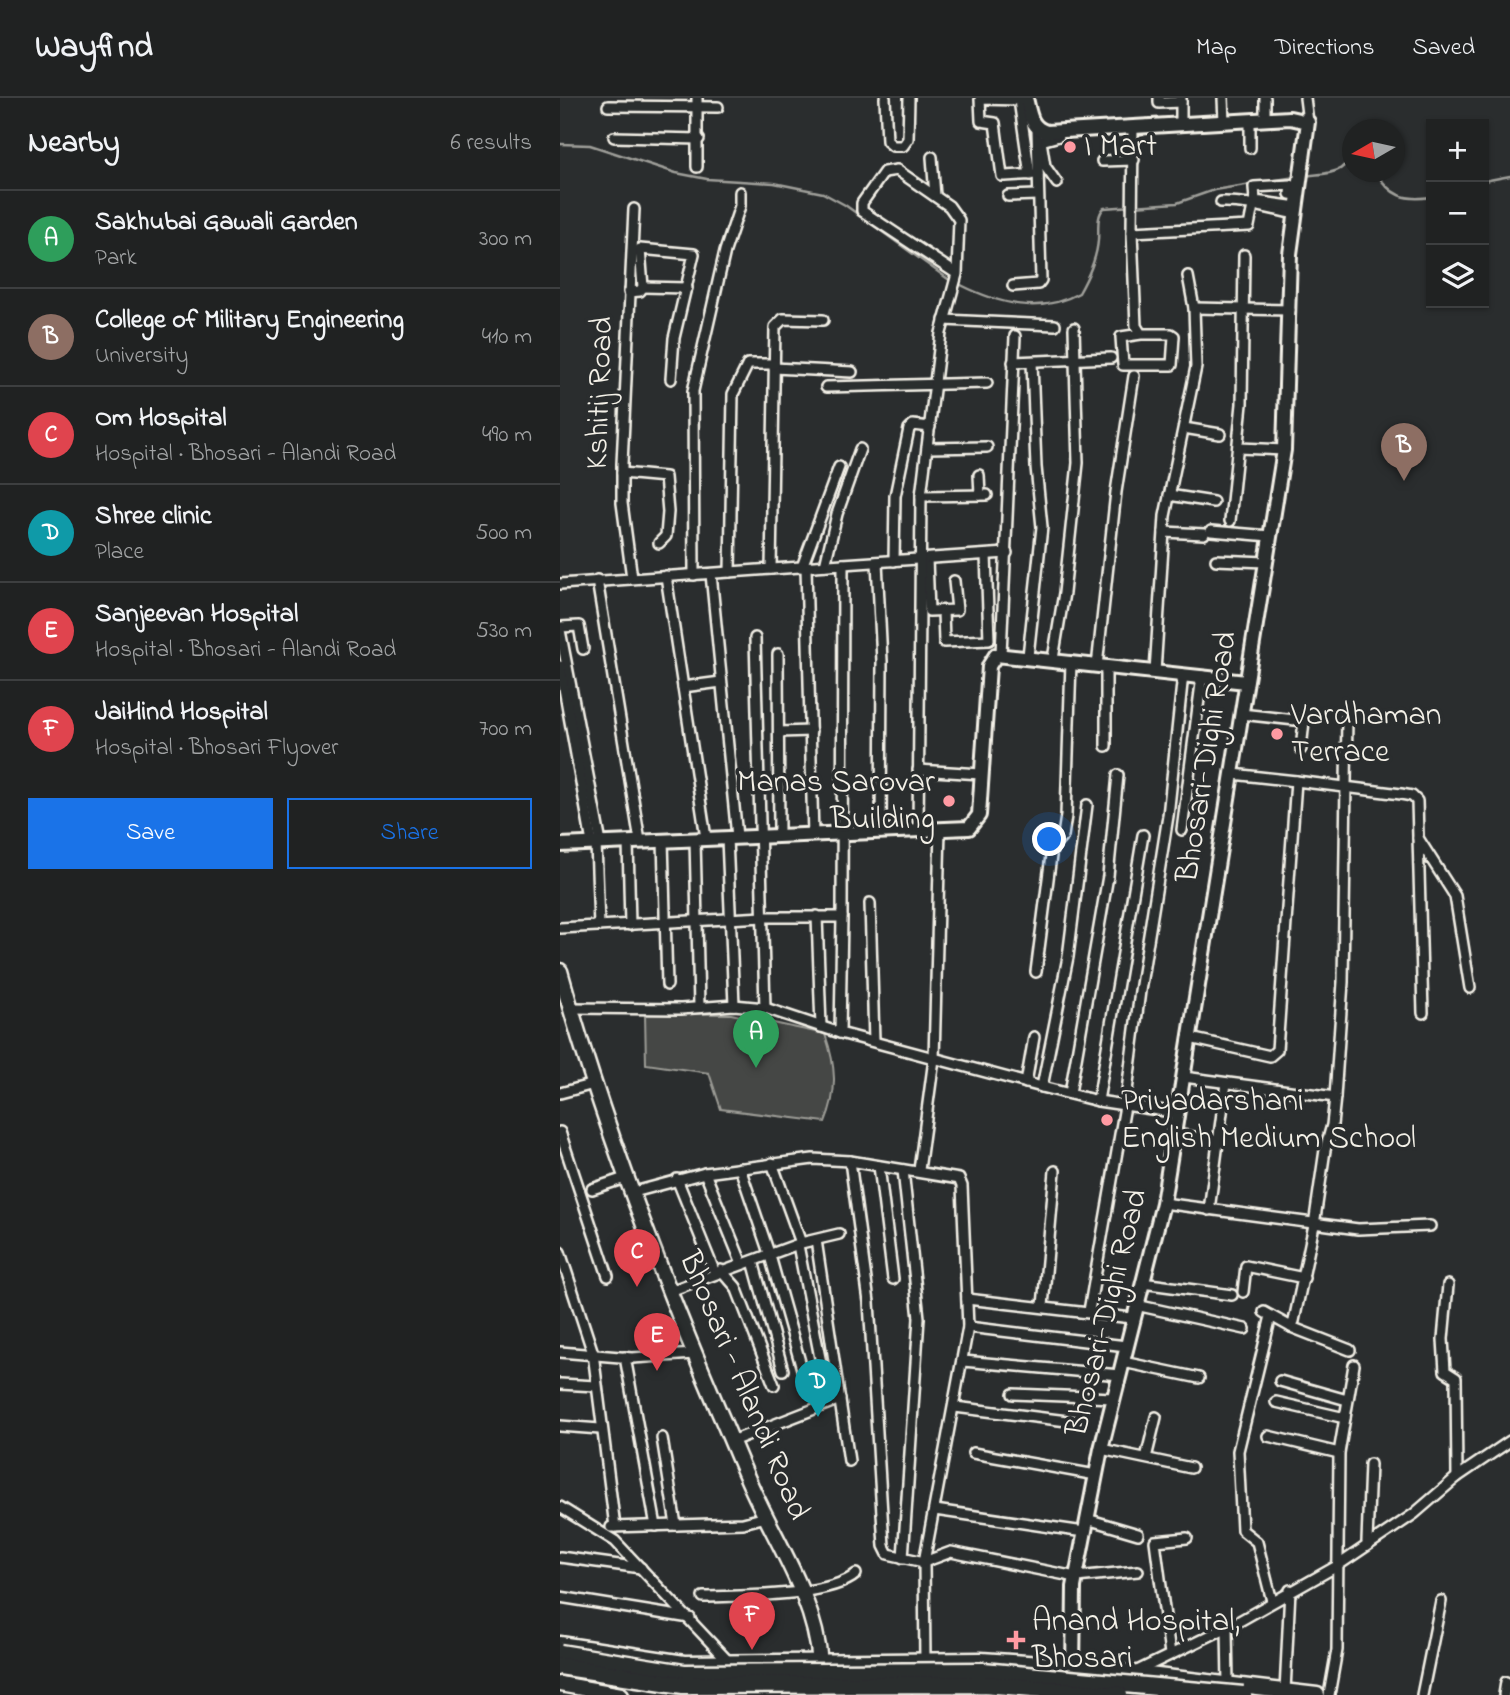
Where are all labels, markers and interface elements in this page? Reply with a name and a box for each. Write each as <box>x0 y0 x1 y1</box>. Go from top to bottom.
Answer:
text: Wayfind <box>35 24 153 72</box>
text: Map <box>1196 31 1237 66</box>
text: Directions <box>1275 31 1374 66</box>
text: Saved <box>1412 31 1475 66</box>
north arrow <box>1342 119 1405 182</box>
map controls <box>1426 119 1489 308</box>
button: + <box>1426 119 1489 182</box>
text: Nearby <box>28 122 120 166</box>
place label: I Mart <box>1084 124 1157 171</box>
text: 6 results <box>451 127 532 160</box>
marker: I Mart <box>1062 139 1078 155</box>
button: − <box>1426 182 1489 245</box>
text: Sakhubai Gawali Garden <box>95 204 358 242</box>
text: A <box>44 223 58 256</box>
text: 300 m <box>479 223 532 256</box>
text: Park <box>95 242 137 275</box>
button: layers <box>1426 245 1489 308</box>
text: College of Military Engineering <box>95 302 404 340</box>
street label: Kshitij Road <box>575 316 627 470</box>
text: B <box>43 321 59 354</box>
text: 410 m <box>482 321 532 354</box>
text: University <box>95 340 188 373</box>
text: Om Hospital <box>95 400 227 438</box>
text: C <box>45 419 57 452</box>
text: 490 m <box>482 419 532 452</box>
pin: B <box>1381 423 1427 481</box>
text: Hospital · Bhosari - Alandi Road <box>95 438 396 471</box>
text: Shree clinic <box>95 498 212 536</box>
text: D <box>43 517 59 550</box>
text: 500 m <box>475 517 532 550</box>
text: Place <box>95 536 144 569</box>
text: Sanjeevan Hospital <box>95 596 298 634</box>
text: E <box>44 615 58 648</box>
text: 530 m <box>476 615 532 648</box>
street label: Bhosari-Dighi Road <box>1165 628 1251 887</box>
text: Hospital · Bhosari - Alandi Road <box>95 634 396 667</box>
place label: Vardhaman Terrace <box>1290 693 1442 777</box>
text: JaiHind Hospital <box>95 694 268 732</box>
text: F <box>44 713 58 746</box>
text: 700 m <box>479 713 532 746</box>
marker: Vardhaman Terrace <box>1269 726 1285 742</box>
text: Hospital · Bhosari Flyover <box>95 732 338 765</box>
place label: Manas Sarovar Building <box>737 760 935 844</box>
marker: Manas Sarovar Building <box>941 793 957 809</box>
button: Save <box>28 798 273 869</box>
button: Share <box>287 798 532 869</box>
your location <box>1032 822 1066 856</box>
pin: A <box>733 1010 779 1068</box>
place label: Priyadarshani English Medium School <box>1121 1079 1416 1163</box>
marker: Priyadarshani English Medium School <box>1099 1112 1115 1128</box>
street label: Bhosari-Dighi Road <box>1054 1184 1161 1443</box>
pin: C <box>614 1229 660 1287</box>
street label: Bhosari - Alandi Road <box>665 1243 821 1528</box>
pin: E <box>634 1313 680 1371</box>
pin: D <box>795 1359 841 1417</box>
pin: F <box>729 1592 775 1650</box>
place label: Anand Hospital, Bhosari <box>1031 1599 1240 1683</box>
marker: Anand Hospital, Bhosari <box>1006 1630 1026 1650</box>

